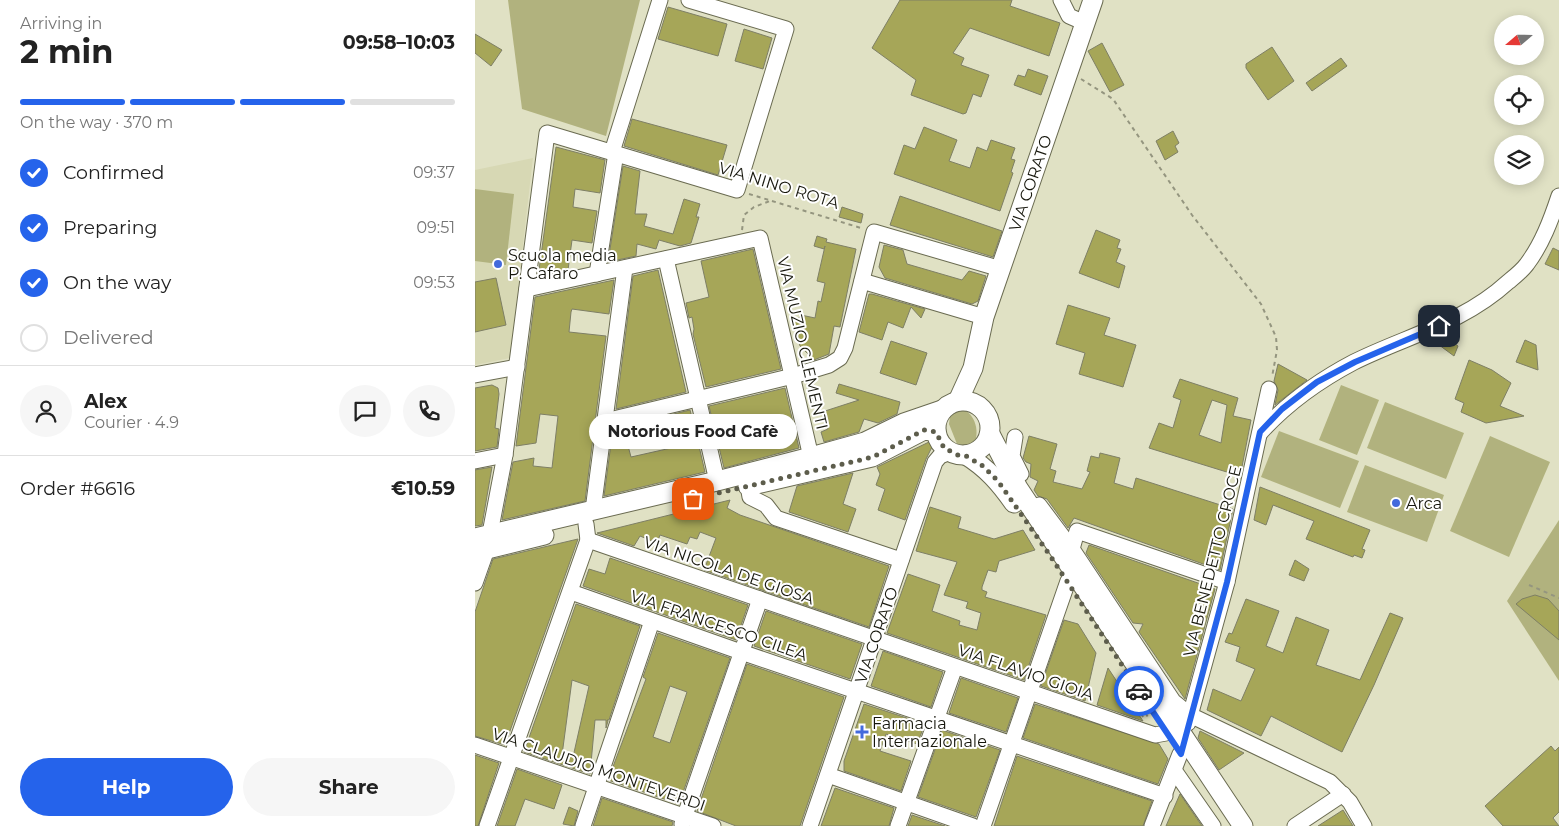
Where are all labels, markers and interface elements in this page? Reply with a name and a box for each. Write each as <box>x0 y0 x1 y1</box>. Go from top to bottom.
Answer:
text: Arriving in <box>20 14 102 33</box>
north arrow <box>1494 15 1544 65</box>
map controls <box>1494 15 1544 185</box>
text: 09:58–10:03 <box>343 31 455 54</box>
text: 2 min <box>20 32 113 71</box>
button: locate <box>1494 75 1544 125</box>
text: On the way · 370 m <box>20 113 173 132</box>
street label: VIA CORATO <box>1005 133 1056 234</box>
button: layers <box>1494 135 1544 185</box>
street label: VIA NINO ROTA <box>716 158 842 213</box>
icon: check <box>20 159 48 187</box>
text: Confirmed <box>63 161 164 184</box>
text: 09:37 <box>413 163 455 182</box>
icon: check <box>20 214 48 242</box>
text: Preparing <box>63 216 158 239</box>
text: 09:51 <box>416 218 455 237</box>
place label: Scuola media P. Cafaro <box>508 246 617 283</box>
street label: VIA MUZIO CLEMENTI <box>773 255 832 431</box>
marker: Scuola media P. Cafaro <box>492 258 504 270</box>
icon: check <box>20 269 48 297</box>
text: On the way <box>63 271 171 294</box>
text: 09:53 <box>413 273 455 292</box>
pin <box>1418 305 1460 347</box>
icon: home <box>1425 312 1453 340</box>
text: Delivered <box>63 326 154 349</box>
button: person <box>20 385 72 437</box>
button: chat <box>339 385 391 437</box>
button: phone <box>403 385 455 437</box>
text: Alex <box>84 390 127 413</box>
text: Courier · 4.9 <box>84 413 179 432</box>
callout: Notorious Food Cafè <box>589 414 797 449</box>
text: Notorious Food Cafè <box>608 422 778 441</box>
street label: VIA BENEDETTO CROCE <box>1180 464 1245 659</box>
text: Order #6616 <box>20 477 135 500</box>
text: €10.59 <box>391 477 455 500</box>
pin <box>672 478 714 520</box>
icon: bag <box>679 485 707 513</box>
place label: Arca <box>1406 494 1442 513</box>
marker: Arca <box>1390 497 1402 509</box>
street label: VIA NICOLA DE GIOSA <box>641 532 817 609</box>
street label: VIA CORATO <box>851 585 902 686</box>
street label: VIA FRANCESCO CILEA <box>628 586 810 665</box>
street label: VIA FLAVIO GIOIA <box>956 640 1097 705</box>
courier <box>1114 666 1164 716</box>
icon: car <box>1125 677 1153 705</box>
place label: Farmacia Internazionale <box>872 714 987 751</box>
street label: VIA CLAUDIO MONTEVERDI <box>490 724 708 815</box>
marker: Farmacia Internazionale <box>856 726 868 738</box>
button: Help <box>20 758 233 816</box>
button: Share <box>243 758 455 816</box>

